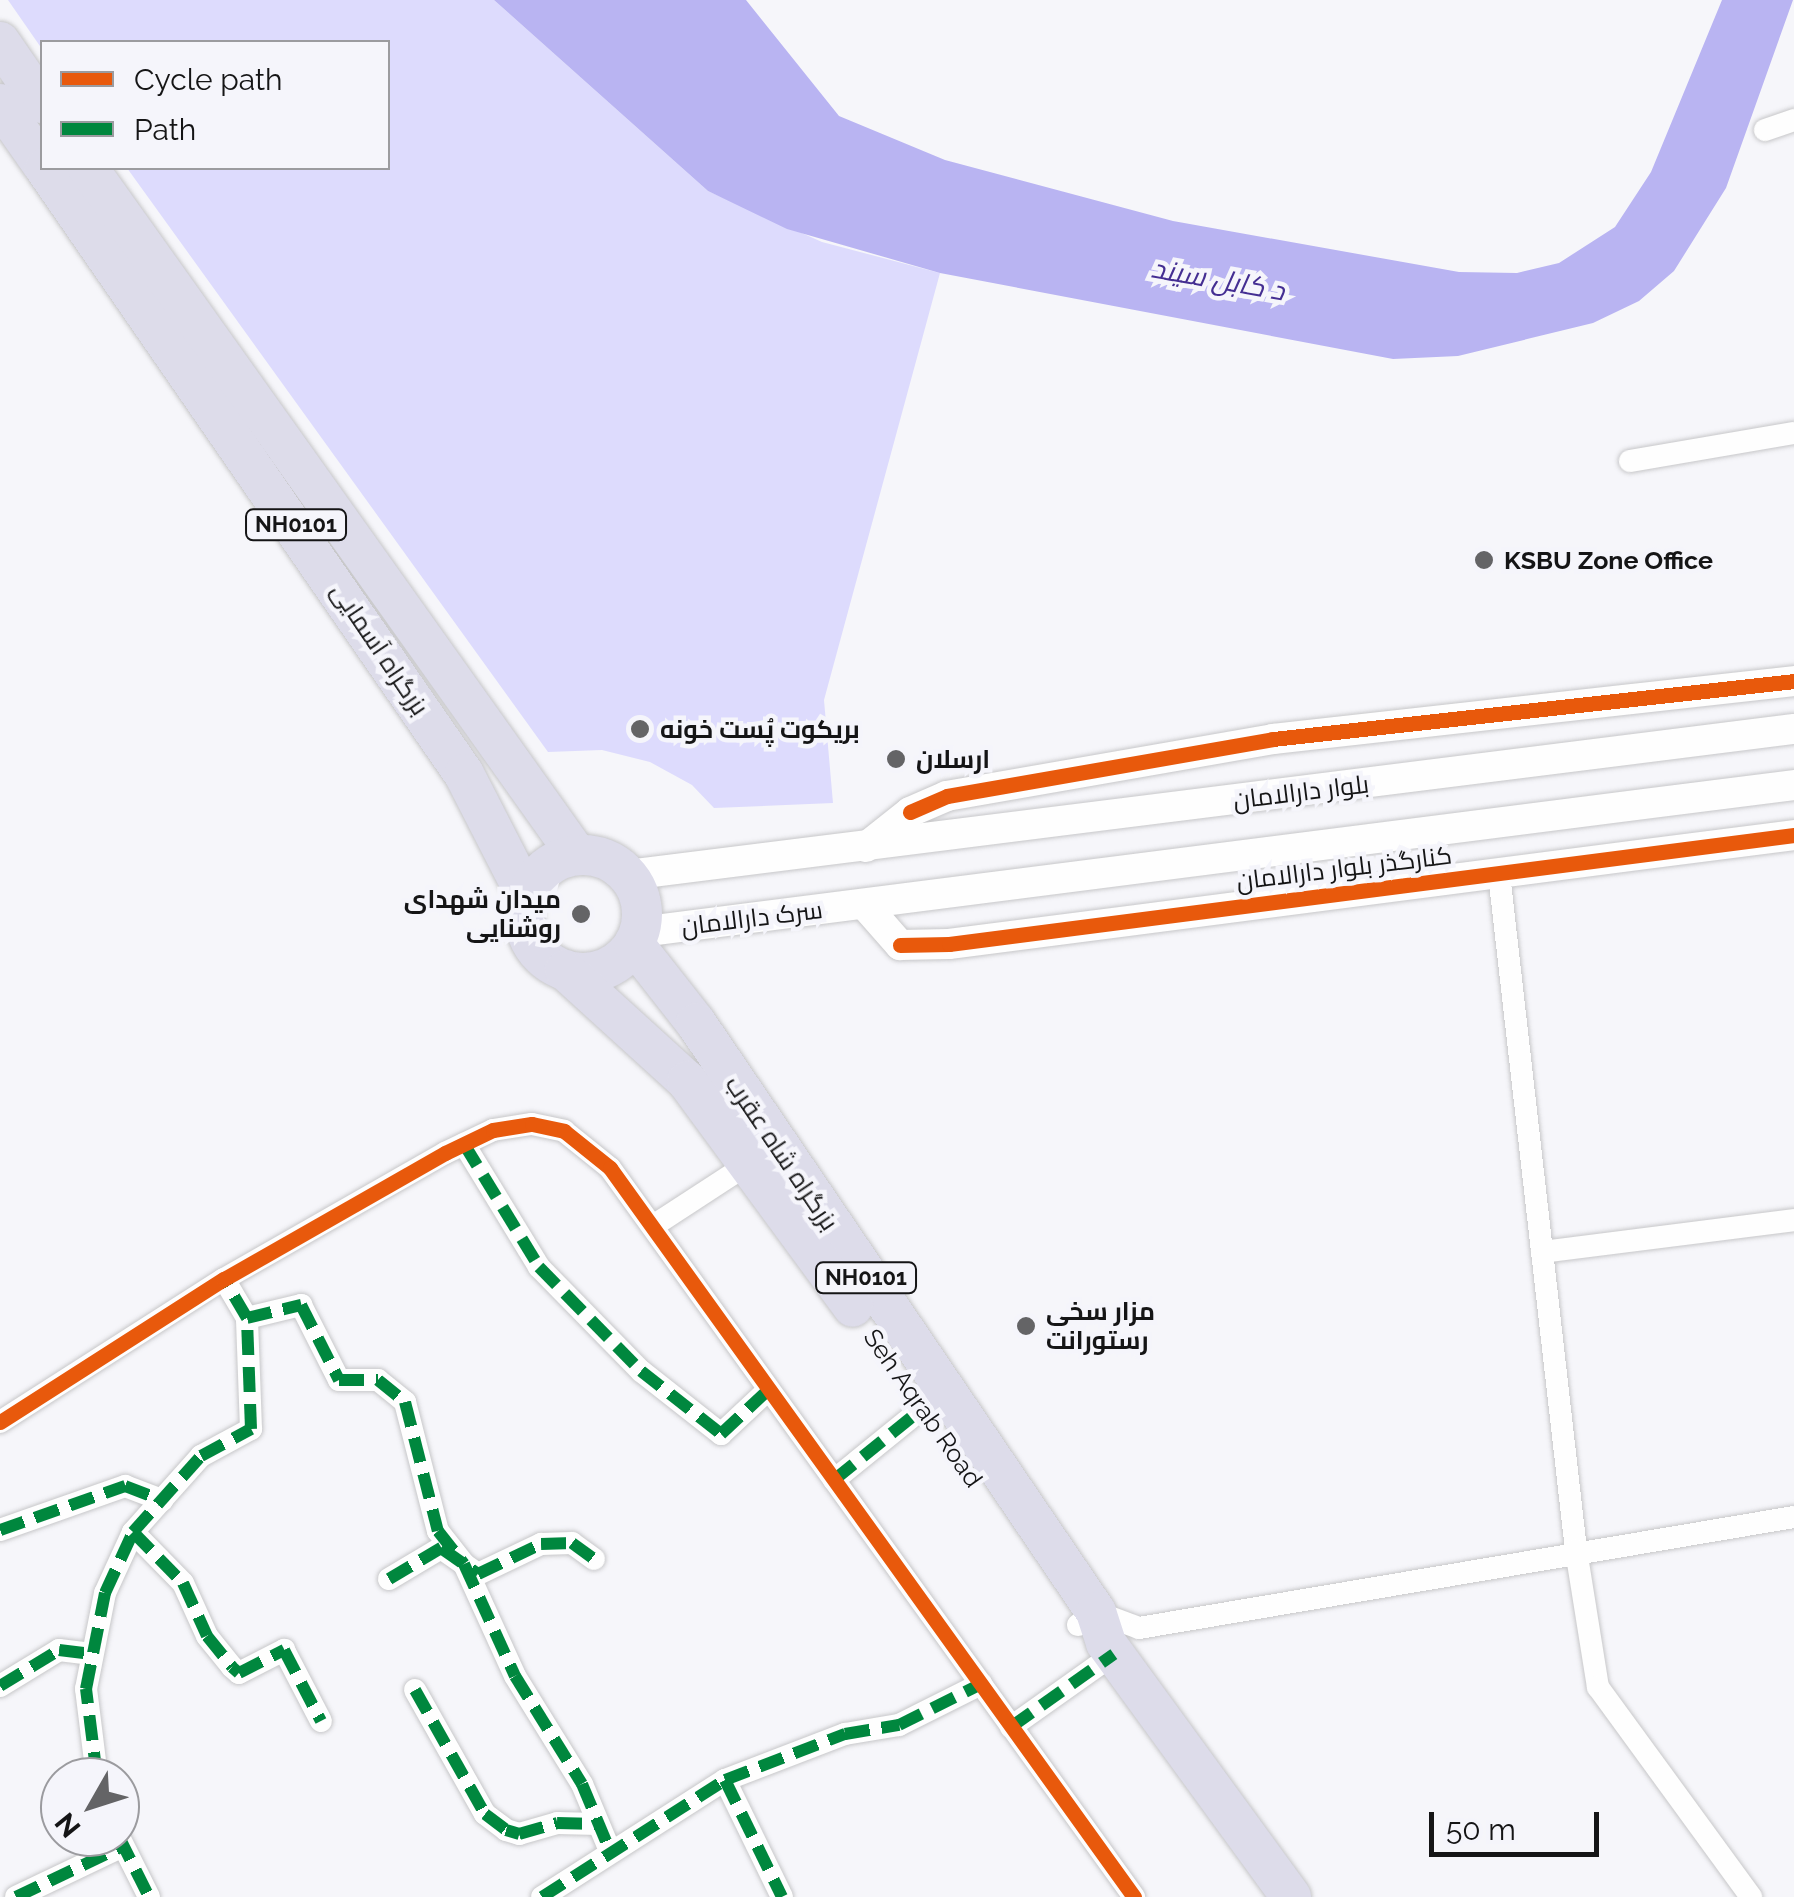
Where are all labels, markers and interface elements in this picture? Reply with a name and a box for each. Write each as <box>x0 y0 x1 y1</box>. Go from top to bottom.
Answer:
legend <box>40 40 390 170</box>
text: Cycle path <box>134 62 282 97</box>
text: Path <box>134 112 196 147</box>
water label: د کابل سيند <box>1149 252 1287 308</box>
road number: NH0101 <box>244 508 348 542</box>
place label: KSBU Zone Office <box>1504 545 1713 575</box>
marker: KSBU Zone Office <box>1473 549 1495 571</box>
street label: بزرگراه آسمایی <box>325 577 435 721</box>
place label: بریکوت پُست خونه <box>660 714 860 744</box>
marker: بریکوت پُست خونه <box>629 718 651 740</box>
place label: ارسلان <box>916 744 990 774</box>
marker: ارسلان <box>885 748 907 770</box>
street label: بلوار دارالامان <box>1231 769 1371 815</box>
street label: کنارگذر بلوار دارالامان <box>1235 840 1453 896</box>
place label: میدان شهدای روشنایی <box>404 885 561 944</box>
street label: سرک دارالامان <box>680 894 824 942</box>
marker: میدان شهدای روشنایی <box>570 903 592 925</box>
street label: بزرگراه شاه عقرب <box>719 1070 845 1236</box>
road number: NH0101 <box>814 1261 918 1295</box>
place label: مزار سخی رستورانت <box>1046 1297 1155 1356</box>
marker: مزار سخی رستورانت <box>1015 1315 1037 1337</box>
street label: Seh Aqrab Road <box>857 1323 989 1493</box>
north arrow <box>40 1757 140 1857</box>
scale bar <box>1434 1792 1604 1854</box>
text: N <box>48 1806 87 1844</box>
text: 50 m <box>1446 1812 1516 1847</box>

